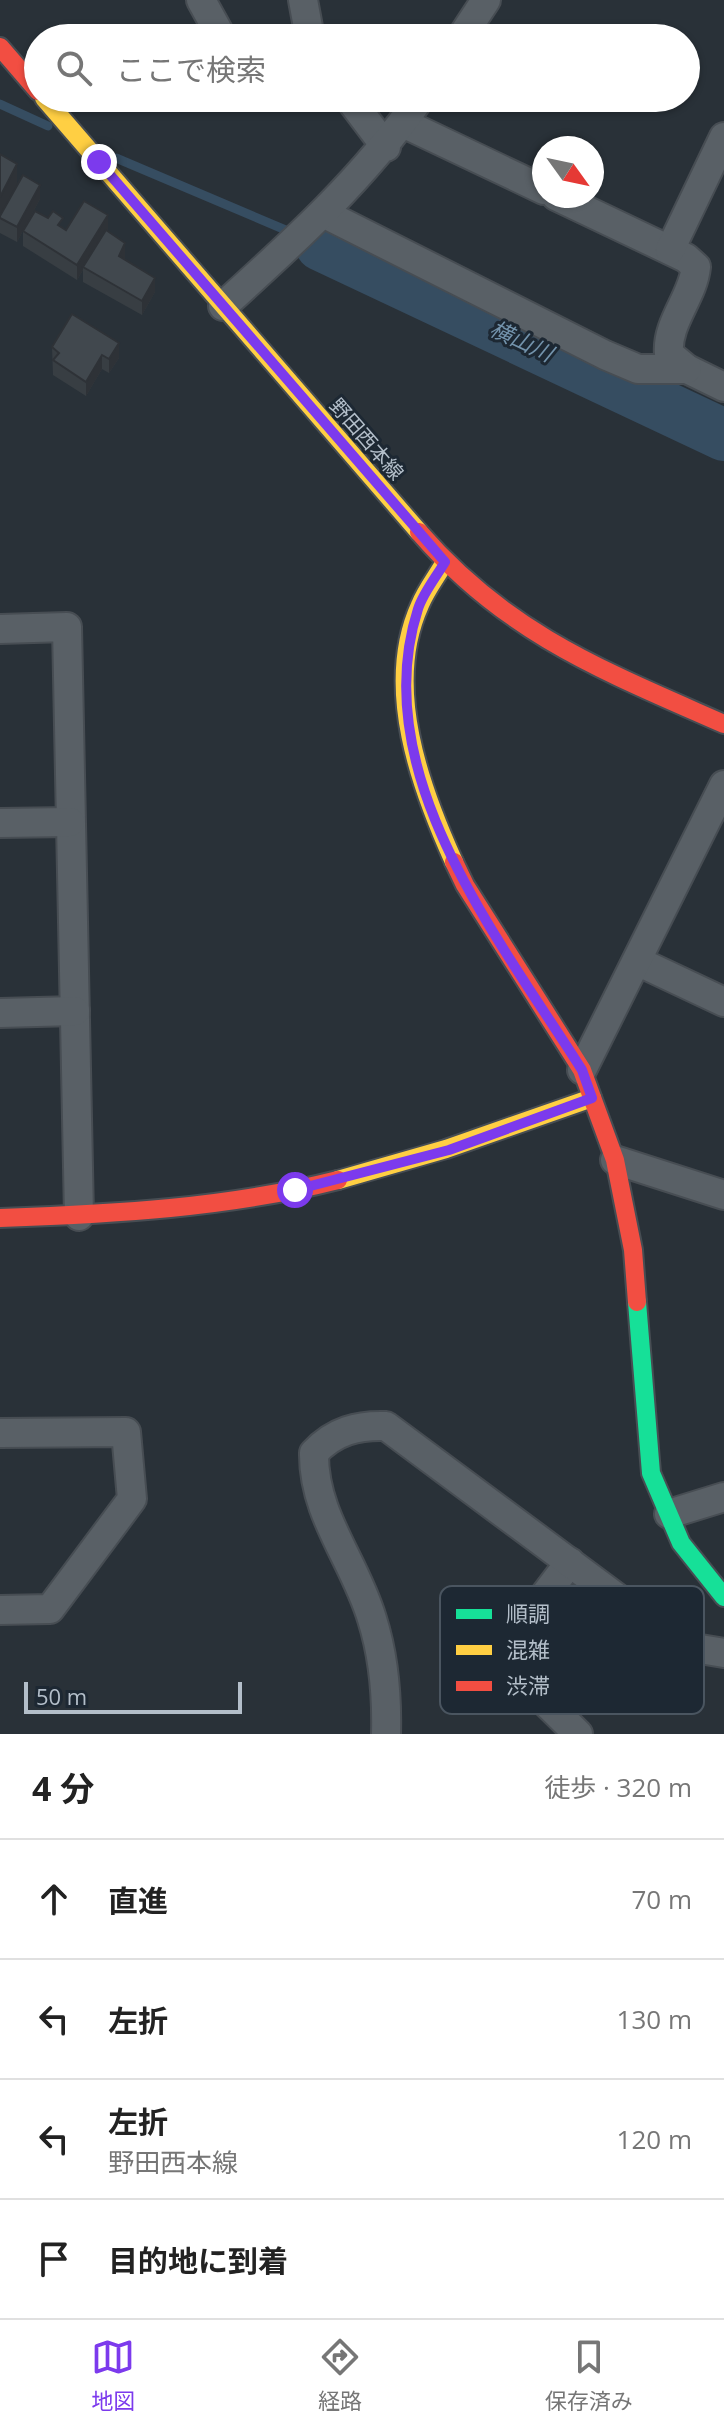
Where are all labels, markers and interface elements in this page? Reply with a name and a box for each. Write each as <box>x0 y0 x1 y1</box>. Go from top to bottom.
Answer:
search box <box>24 24 700 112</box>
icon: search <box>52 46 96 90</box>
text: ここで検索 <box>116 49 266 90</box>
north arrow <box>532 136 604 208</box>
route end <box>81 144 117 180</box>
water label: 横山川 <box>486 312 560 368</box>
street label: 野田西本線 <box>324 392 410 486</box>
route start <box>277 1172 313 1208</box>
legend <box>440 1586 704 1714</box>
text: 順調 <box>506 1598 550 1628</box>
text: 混雑 <box>506 1634 550 1664</box>
text: 渋滞 <box>506 1670 550 1700</box>
scale bar <box>24 1678 242 1714</box>
text: 50 m <box>36 1681 87 1711</box>
text: 4 分 <box>32 1765 94 1811</box>
text: 徒歩 · 320 m <box>544 1769 692 1805</box>
icon: ahead <box>32 1877 76 1921</box>
text: 直進 <box>108 1880 168 1921</box>
text: 70 m <box>631 1881 692 1917</box>
icon: left <box>32 1997 76 2041</box>
text: 左折 <box>108 2000 168 2041</box>
text: 130 m <box>617 2001 692 2037</box>
text: 左折 <box>108 2101 168 2142</box>
icon: left <box>32 2117 76 2161</box>
text: 120 m <box>617 2121 692 2157</box>
text: 野田西本線 <box>108 2144 238 2180</box>
icon: arrive <box>32 2237 76 2281</box>
text: 目的地に到着 <box>108 2240 288 2281</box>
tab: 地図 <box>91 2335 135 2415</box>
tab: 経路 <box>318 2335 362 2415</box>
tab: 保存済み <box>545 2335 633 2415</box>

